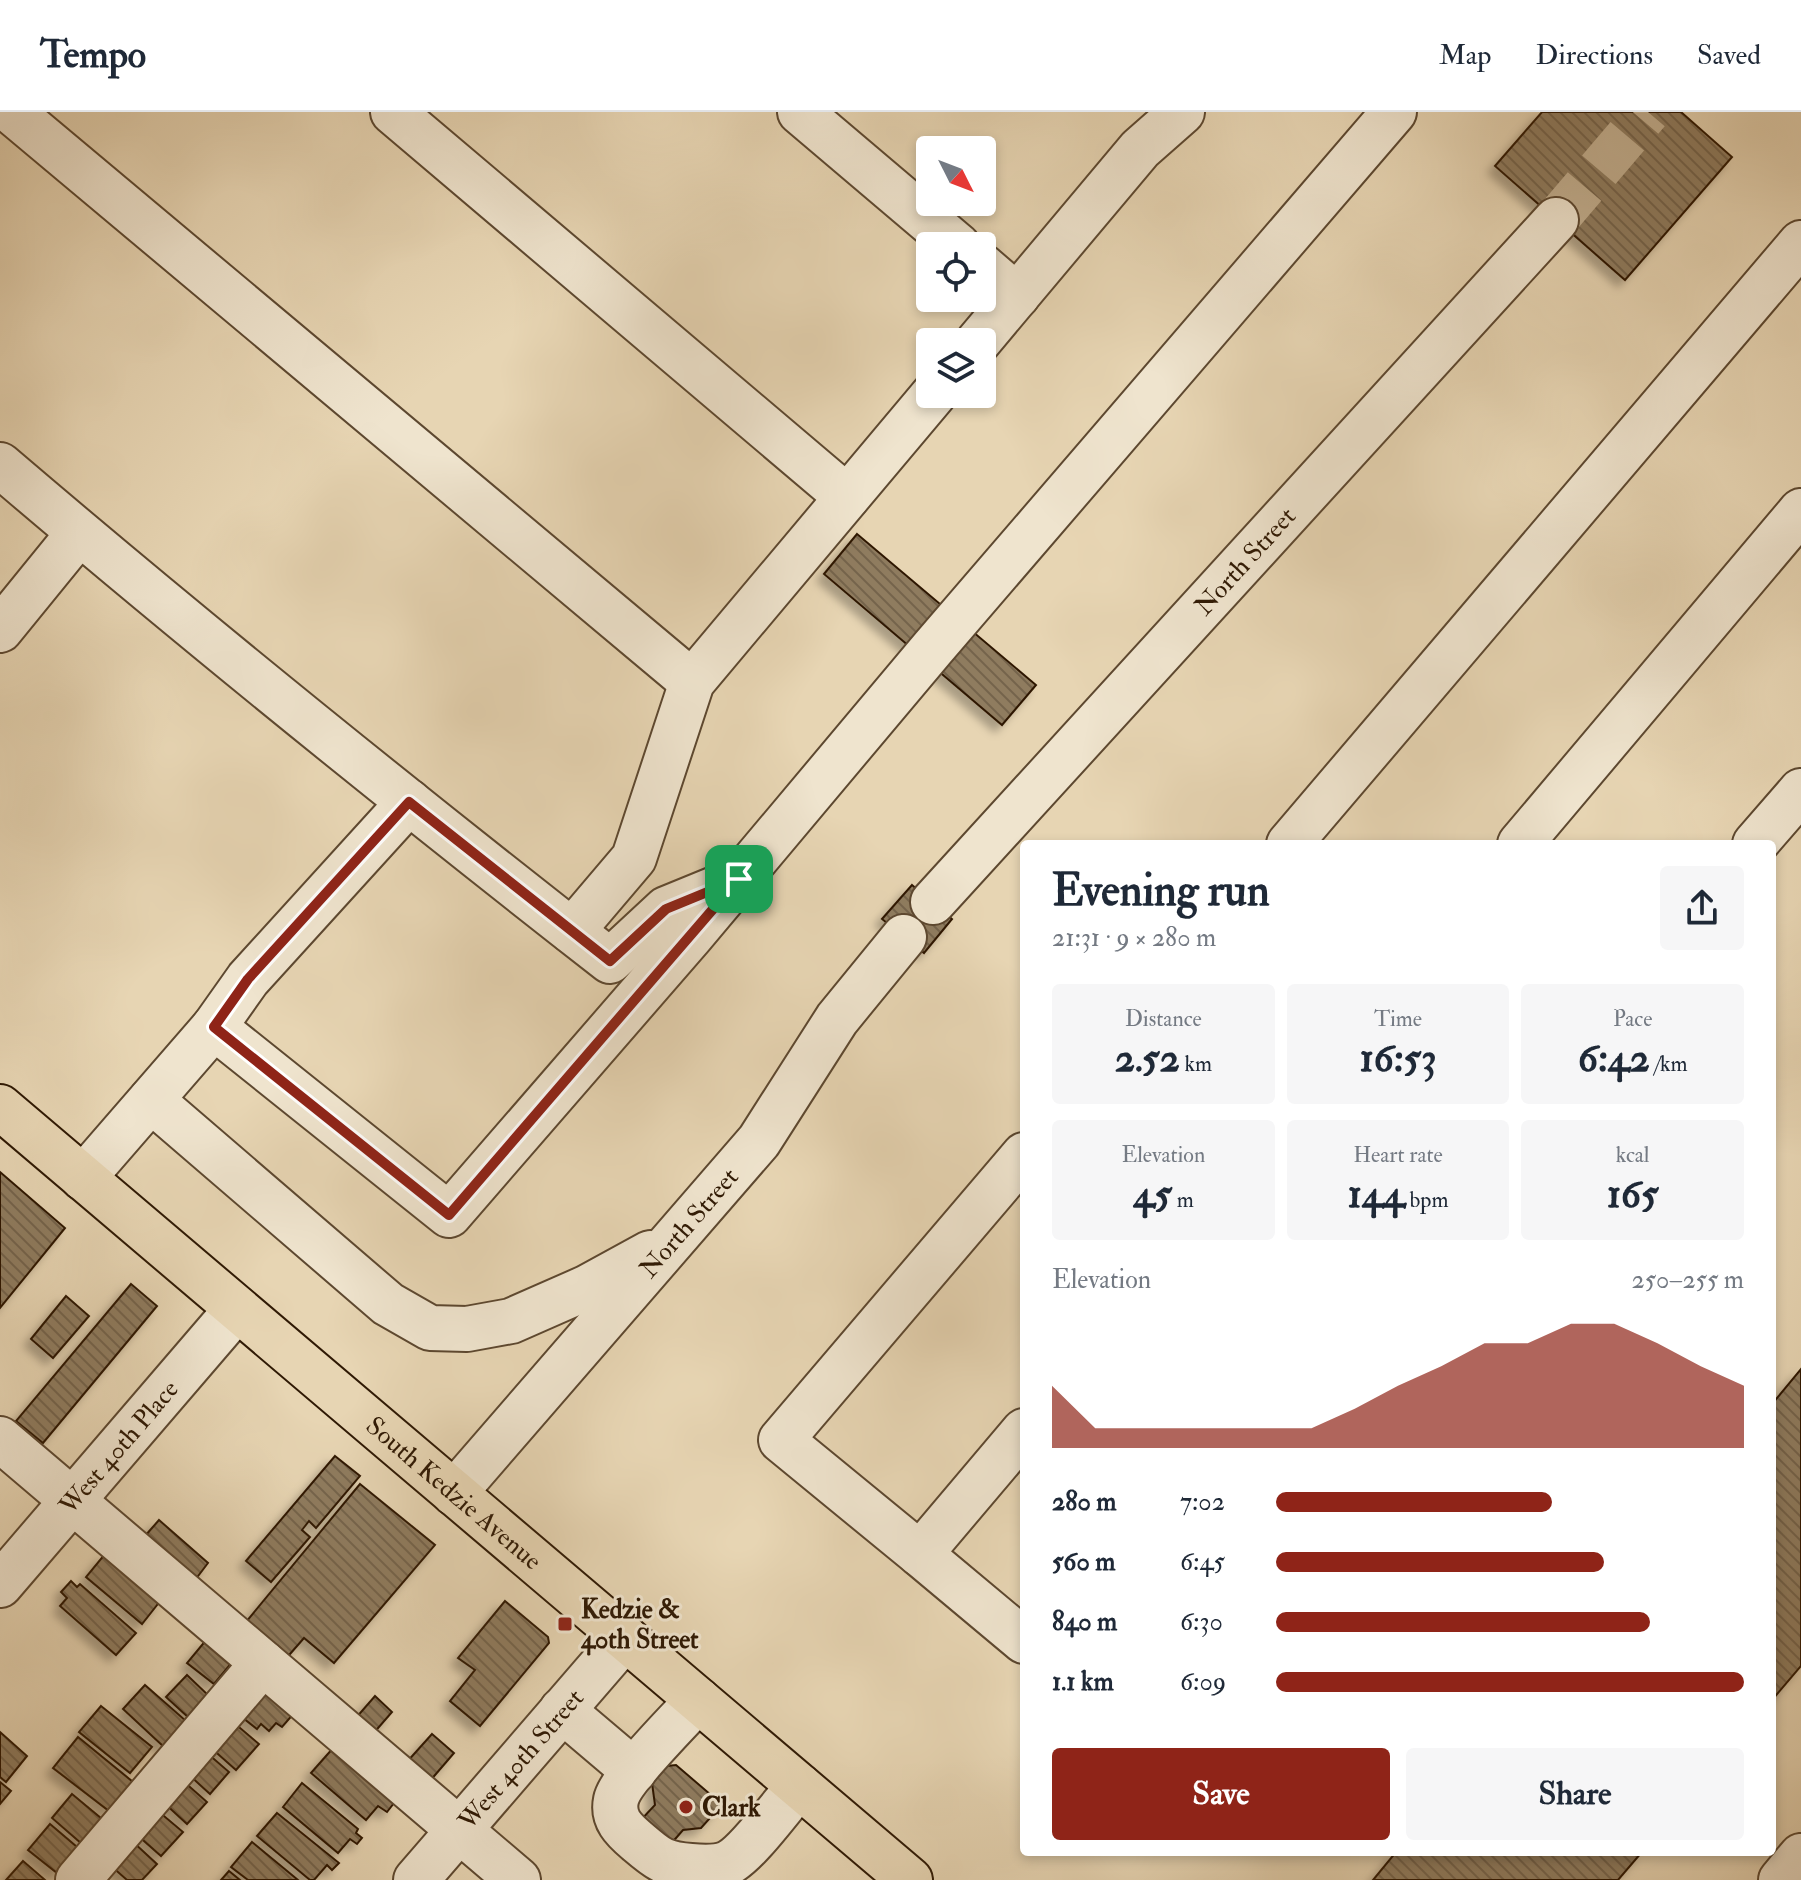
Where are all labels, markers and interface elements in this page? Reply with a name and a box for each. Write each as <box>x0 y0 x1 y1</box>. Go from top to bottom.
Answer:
text: Tempo <box>40 31 146 79</box>
text: Map <box>1439 38 1492 73</box>
text: Directions <box>1536 38 1653 73</box>
text: Saved <box>1697 38 1761 73</box>
north arrow <box>916 136 996 216</box>
map controls <box>916 136 996 408</box>
button: locate <box>916 232 996 312</box>
button: layers <box>916 328 996 408</box>
street label: North Street <box>1188 501 1303 622</box>
pin <box>705 845 773 913</box>
icon: arrive <box>717 857 761 901</box>
text: Evening run <box>1052 864 1270 919</box>
button: share <box>1660 866 1744 950</box>
text: 21:31 · 9 × 280 m <box>1052 922 1216 954</box>
text: Distance <box>1125 1005 1202 1033</box>
text: Time <box>1374 1005 1422 1033</box>
text: Pace <box>1613 1005 1652 1033</box>
text: 2.52 <box>1115 1033 1180 1084</box>
text: 16:53 <box>1359 1033 1437 1084</box>
text: 6:42 <box>1578 1033 1650 1084</box>
text: km <box>1180 1050 1212 1078</box>
text: /km <box>1650 1050 1688 1078</box>
text: Elevation <box>1121 1141 1205 1169</box>
text: Heart rate <box>1353 1141 1443 1169</box>
text: kcal <box>1616 1141 1650 1169</box>
street label: North Street <box>633 1162 746 1285</box>
text: 45 <box>1133 1169 1172 1220</box>
text: 144 <box>1347 1169 1405 1220</box>
text: 165 <box>1607 1169 1659 1220</box>
text: m <box>1172 1186 1194 1214</box>
text: bpm <box>1405 1186 1449 1214</box>
text: Elevation <box>1052 1264 1151 1296</box>
text: 250–255 m <box>1632 1264 1744 1296</box>
street label: West 40th Place <box>52 1374 186 1522</box>
street label: South Kedzie Avenue <box>359 1410 548 1577</box>
text: 280 m <box>1052 1486 1116 1518</box>
text: 7:02 <box>1180 1486 1225 1518</box>
text: 560 m <box>1052 1546 1115 1578</box>
text: 6:45 <box>1180 1546 1225 1578</box>
place label: Kedzie & 40th Street <box>580 1594 699 1656</box>
text: 840 m <box>1052 1606 1117 1638</box>
text: 6:30 <box>1180 1606 1223 1638</box>
marker: Kedzie & 40th Street <box>556 1615 574 1633</box>
text: 1.1 km <box>1052 1666 1114 1698</box>
text: 6:09 <box>1180 1666 1226 1698</box>
street label: West 40th Street <box>451 1683 591 1837</box>
button: Save <box>1052 1748 1390 1840</box>
button: Share <box>1406 1748 1744 1840</box>
place label: Clark <box>702 1792 761 1824</box>
marker: Clark <box>677 1798 695 1816</box>

